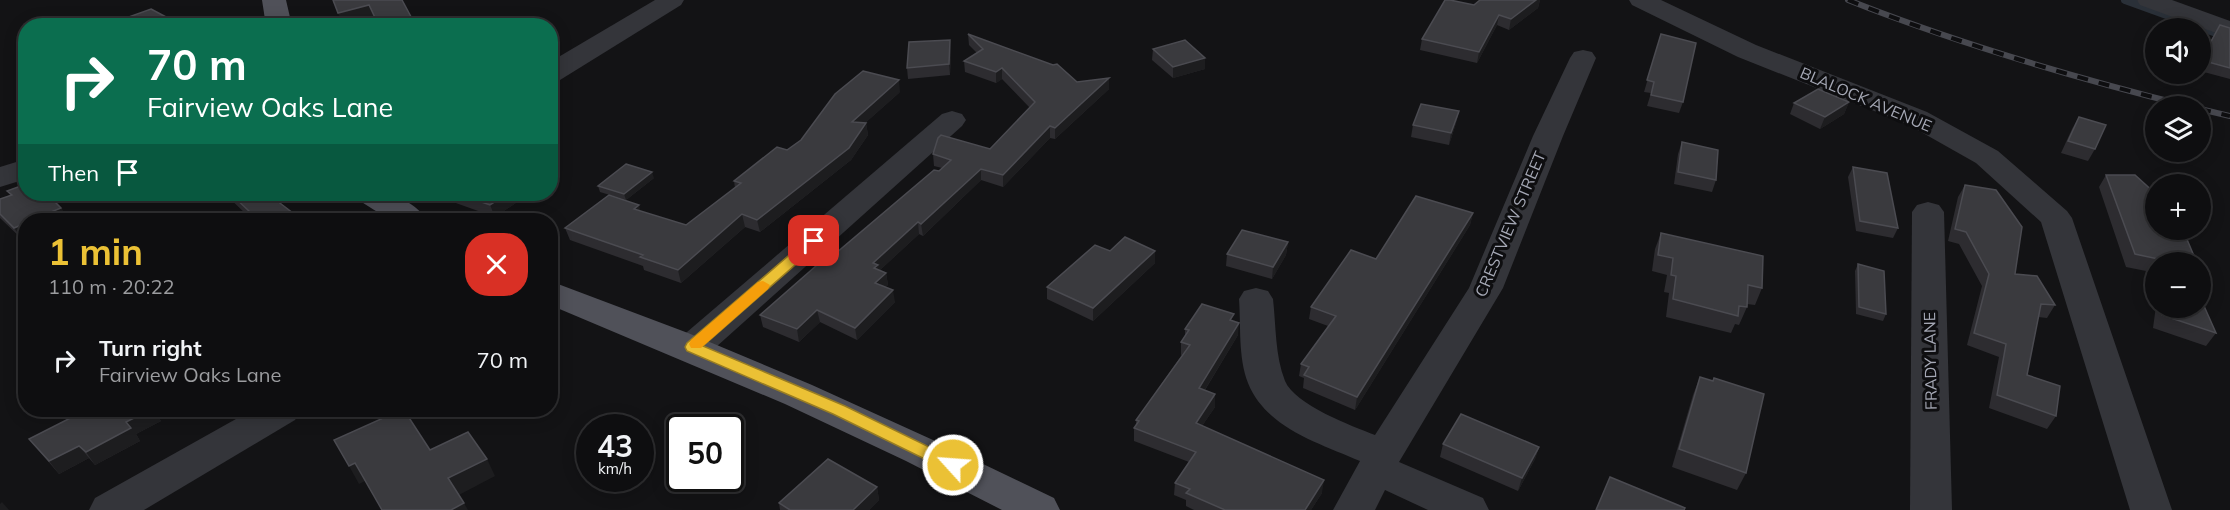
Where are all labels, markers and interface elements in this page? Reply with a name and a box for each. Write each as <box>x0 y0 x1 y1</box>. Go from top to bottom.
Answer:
map controls <box>2145 18 2211 318</box>
button: sound <box>2145 18 2211 84</box>
text: 70 m <box>147 38 247 91</box>
icon: right <box>48 42 126 120</box>
street label: BLALOCK AVENUE <box>1797 62 1935 136</box>
text: Fairview Oaks Lane <box>147 90 393 124</box>
button: layers <box>2145 96 2211 162</box>
street label: CRESTVIEW STREET <box>1470 148 1550 300</box>
icon: arrive <box>111 156 144 189</box>
text: Then <box>48 159 99 187</box>
button: + <box>2145 174 2211 240</box>
pin <box>788 215 839 266</box>
icon: arrive <box>797 224 830 257</box>
text: 1 min <box>48 229 143 274</box>
button: close <box>465 233 528 296</box>
button: − <box>2145 252 2211 318</box>
text: 110 m · 20:22 <box>48 274 174 299</box>
street label: FRADY LANE <box>1919 312 1941 410</box>
text: Turn right <box>99 334 202 362</box>
icon: right <box>48 344 81 377</box>
text: 70 m <box>477 346 528 374</box>
text: Fairview Oaks Lane <box>99 362 281 387</box>
speed limit sign: 50 <box>666 414 744 492</box>
text: 43 <box>597 427 633 465</box>
position arrow <box>921 433 985 497</box>
text: km/h <box>598 459 632 478</box>

